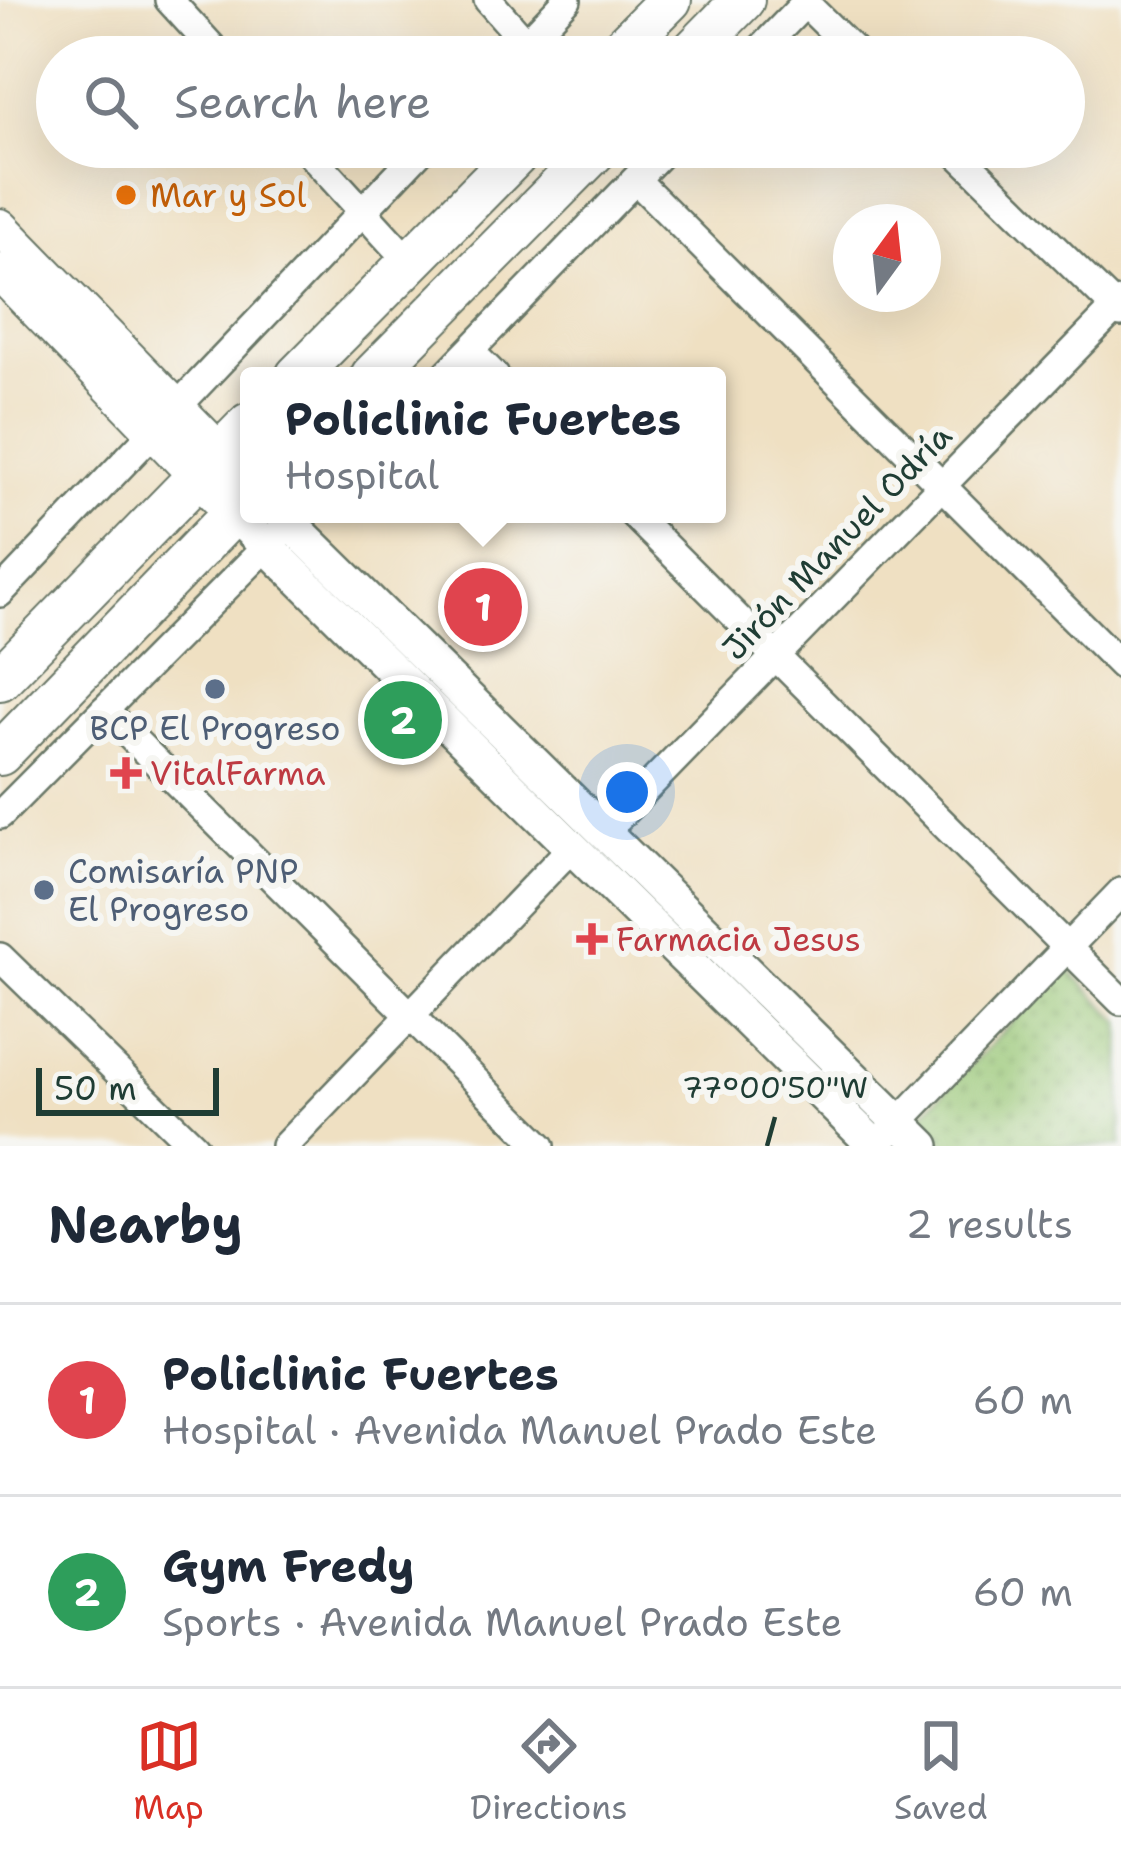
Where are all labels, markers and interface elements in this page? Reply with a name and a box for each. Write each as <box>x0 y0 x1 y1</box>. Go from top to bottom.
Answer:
search box <box>36 36 1085 168</box>
icon: search <box>78 69 144 135</box>
text: Search here <box>174 72 431 132</box>
place label: Mar y Sol <box>150 173 307 218</box>
marker: Mar y Sol <box>113 182 139 208</box>
north arrow <box>833 204 941 312</box>
popup <box>240 367 726 523</box>
text: Policlinic Fuertes <box>285 389 681 449</box>
street label: Jirón Manuel Odría <box>712 414 962 670</box>
text: Hospital <box>285 449 439 501</box>
pin: 1 <box>444 562 522 652</box>
pin: 2 <box>364 675 442 765</box>
marker: BCP El Progreso <box>202 676 228 702</box>
place label: BCP El Progreso <box>89 706 341 751</box>
place label: VitalFarma <box>150 751 326 796</box>
marker: VitalFarma <box>113 760 139 786</box>
your location <box>597 762 657 822</box>
place label: Comisaría PNP El Progreso <box>68 849 298 932</box>
marker: Comisaría PNP El Progreso <box>31 877 57 903</box>
place label: Farmacia Jesus <box>616 917 861 962</box>
marker: Farmacia Jesus <box>579 926 605 952</box>
scale bar <box>36 1062 219 1115</box>
text: 50 m <box>54 1066 137 1111</box>
text: 77°00'50"W <box>682 1067 868 1108</box>
text: Nearby <box>48 1190 243 1258</box>
text: 2 results <box>906 1198 1073 1250</box>
text: Policlinic Fuertes <box>162 1344 559 1404</box>
text: 1 <box>78 1374 96 1426</box>
text: 60 m <box>973 1374 1073 1426</box>
text: Hospital · Avenida Manuel Prado Este <box>162 1404 877 1456</box>
text: Gym Fredy <box>162 1536 415 1596</box>
text: 2 <box>73 1566 101 1618</box>
text: 60 m <box>973 1566 1073 1618</box>
text: Sports · Avenida Manuel Prado Este <box>162 1596 842 1648</box>
tab: Map <box>133 1713 204 1830</box>
tab: Directions <box>470 1713 628 1830</box>
tab: Saved <box>894 1713 988 1830</box>

